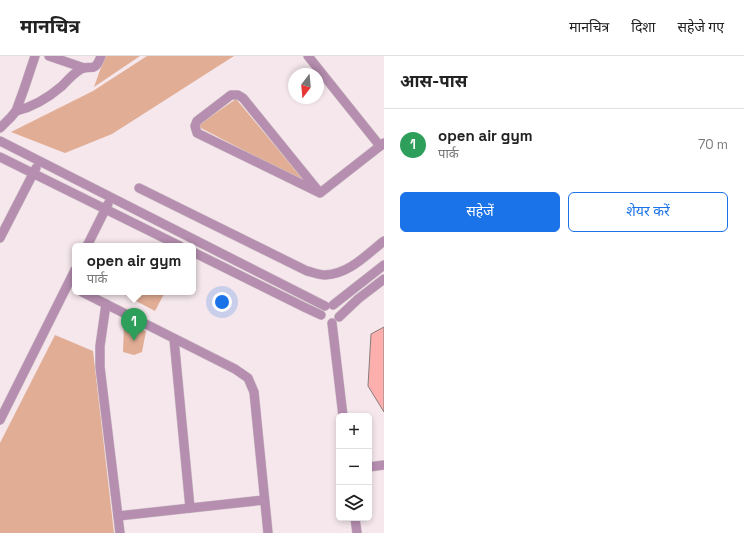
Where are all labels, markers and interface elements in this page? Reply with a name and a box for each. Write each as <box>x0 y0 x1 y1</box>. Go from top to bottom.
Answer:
text: मानचित्र <box>20 14 80 39</box>
text: मानचित्र <box>569 18 609 36</box>
text: दिशा <box>631 18 655 36</box>
text: सहेजे गए <box>677 18 724 36</box>
north arrow <box>288 68 324 104</box>
text: आस-पास <box>400 70 467 92</box>
text: open air gym <box>438 126 533 145</box>
text: 1 <box>410 136 416 153</box>
text: 70 m <box>698 136 728 153</box>
text: पार्क <box>438 145 459 162</box>
button: सहेजें <box>400 192 560 232</box>
button: शेयर करें <box>568 192 728 232</box>
popup <box>72 243 196 295</box>
text: open air gym <box>87 251 181 270</box>
text: पार्क <box>87 270 108 287</box>
your location <box>212 292 232 312</box>
pin: 1 <box>121 308 147 341</box>
map controls <box>336 413 372 521</box>
button: + <box>336 413 372 449</box>
button: − <box>336 449 372 485</box>
button: layers <box>336 485 372 521</box>

